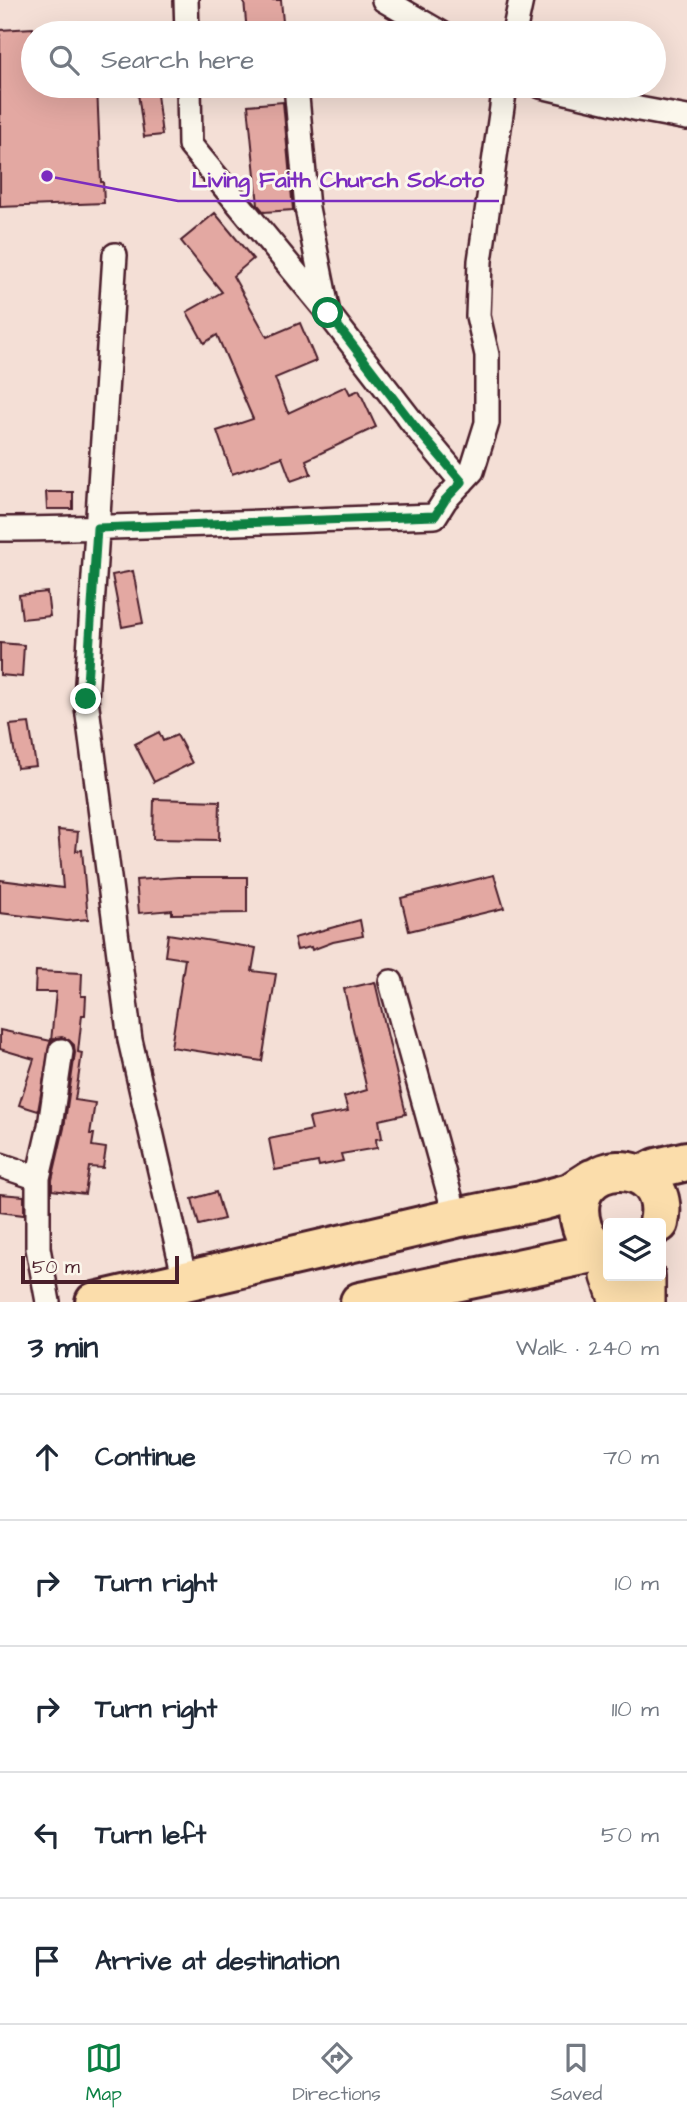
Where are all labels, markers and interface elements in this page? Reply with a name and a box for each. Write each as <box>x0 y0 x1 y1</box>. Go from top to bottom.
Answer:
search box <box>21 21 666 98</box>
icon: search <box>45 41 83 79</box>
text: Search here <box>101 42 254 78</box>
callout: Living Faith Church Sokoto <box>178 157 499 201</box>
text: Living Faith Church Sokoto <box>192 164 484 197</box>
route start <box>312 297 343 328</box>
route end <box>70 683 101 714</box>
map controls <box>603 1218 666 1281</box>
button: layers <box>603 1218 666 1281</box>
scale bar <box>21 1253 178 1285</box>
text: 50 m <box>32 1254 80 1281</box>
text: 3 min <box>28 1327 98 1369</box>
text: Walk · 240 m <box>516 1332 659 1364</box>
icon: ahead <box>28 1438 66 1476</box>
text: Continue <box>95 1439 196 1475</box>
text: 70 m <box>603 1441 659 1473</box>
icon: right <box>28 1564 66 1602</box>
text: Turn right <box>95 1565 217 1601</box>
text: 10 m <box>614 1567 659 1599</box>
icon: right <box>28 1690 66 1728</box>
text: Turn right <box>95 1691 217 1727</box>
text: 110 m <box>611 1693 659 1725</box>
icon: left <box>28 1816 66 1854</box>
text: Turn left <box>95 1817 206 1853</box>
text: 50 m <box>601 1819 659 1851</box>
icon: arrive <box>28 1942 66 1980</box>
text: Arrive at destination <box>95 1943 340 1979</box>
tab: Map <box>85 2039 123 2108</box>
tab: Directions <box>292 2039 381 2108</box>
tab: Saved <box>550 2039 602 2108</box>

